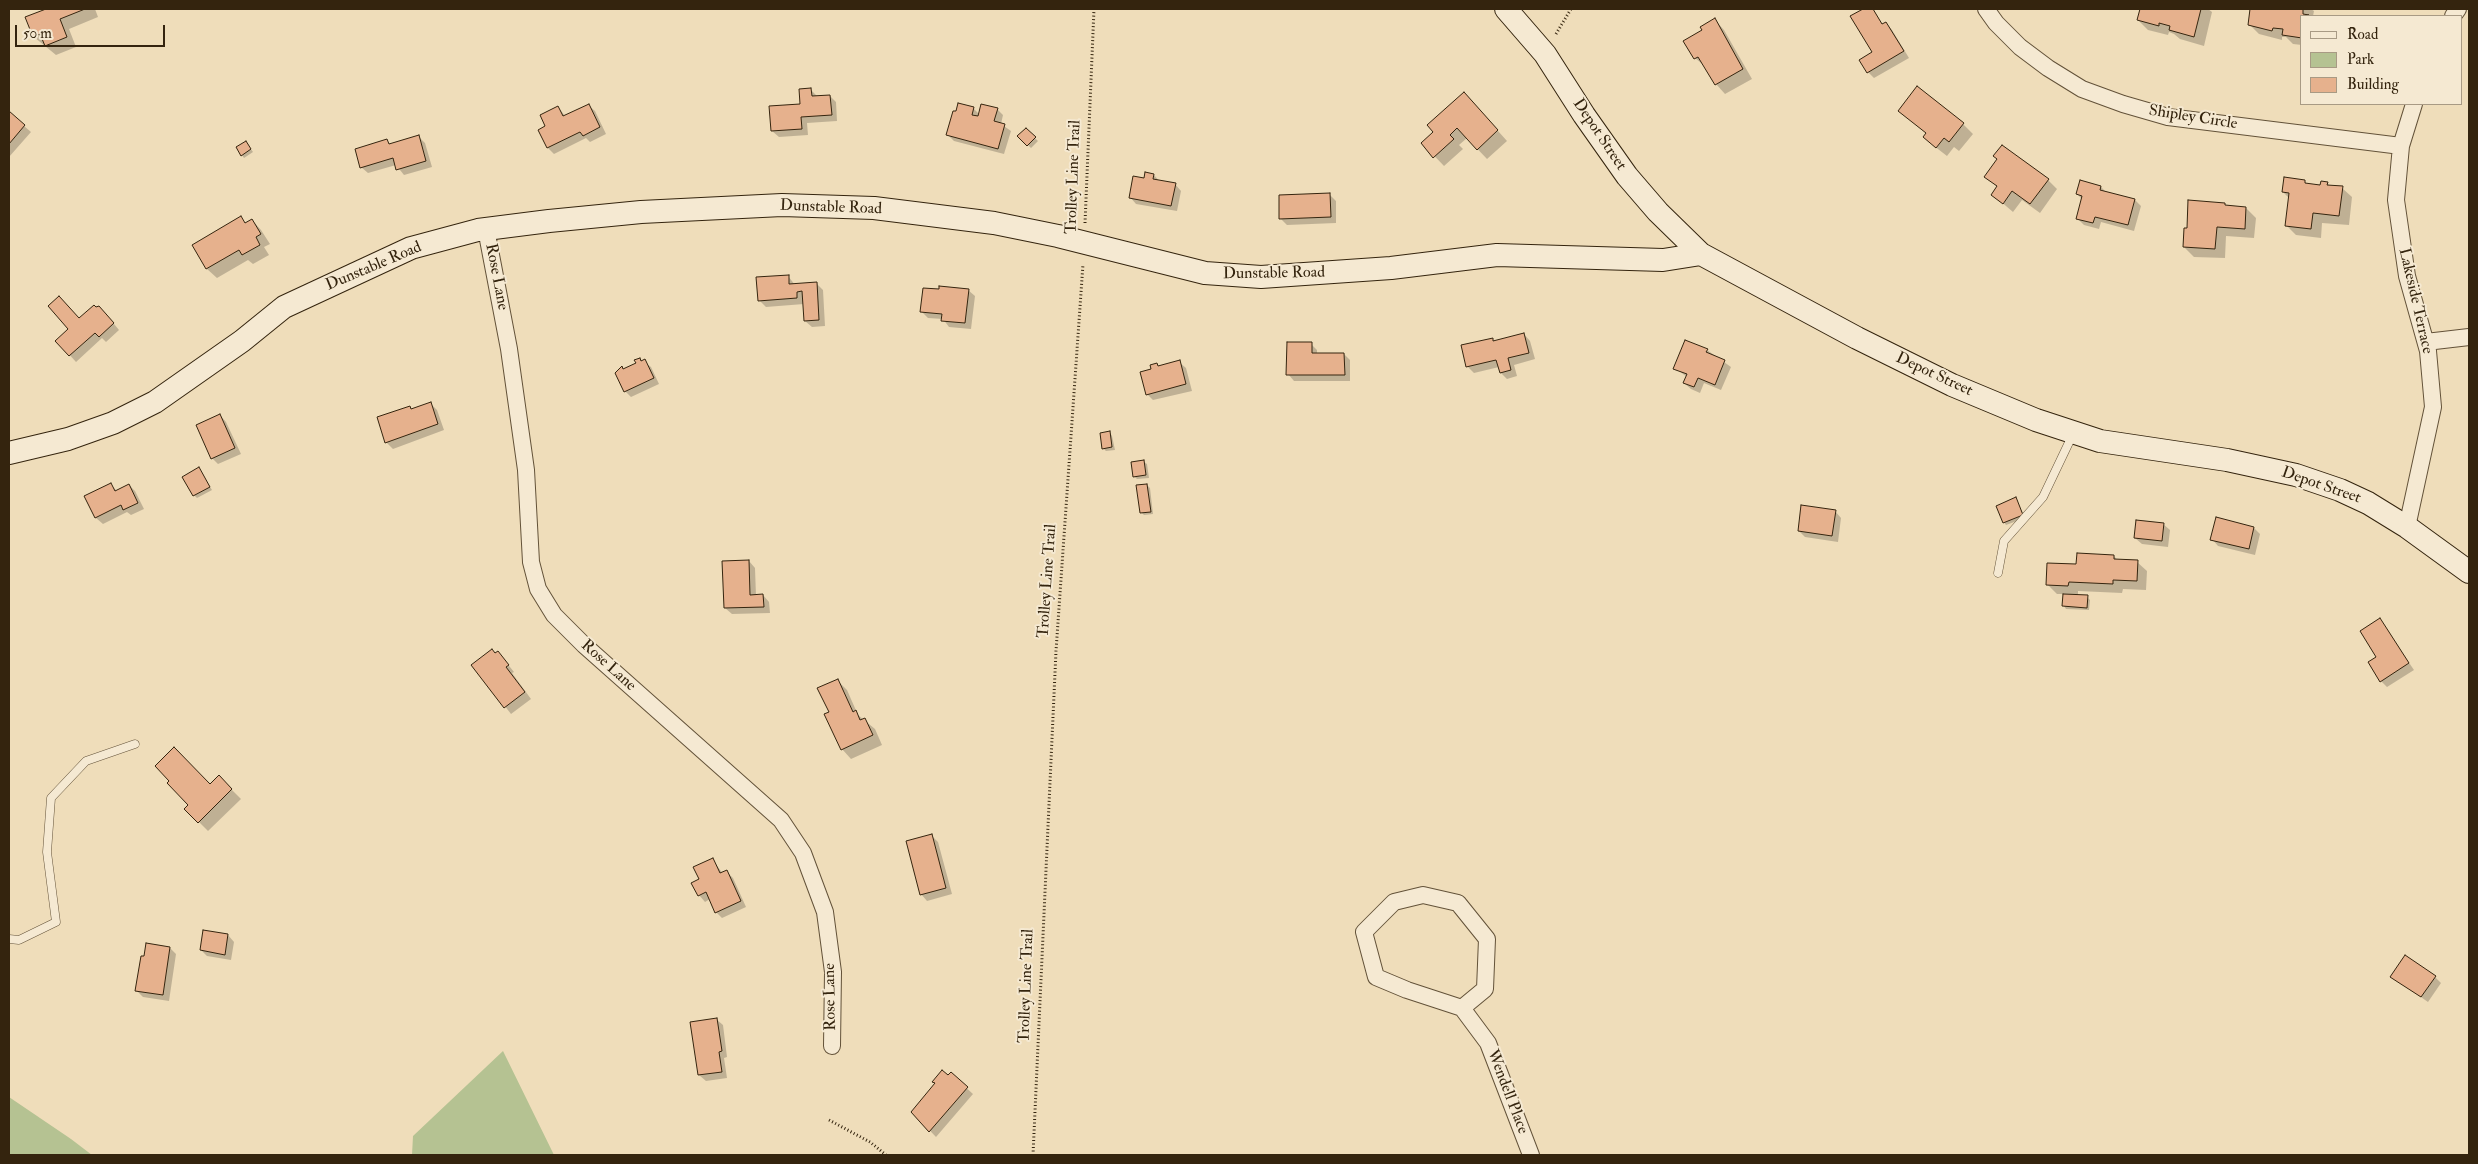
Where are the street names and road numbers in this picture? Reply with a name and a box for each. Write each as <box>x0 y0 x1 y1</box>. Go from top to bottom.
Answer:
street label: Depot Street <box>1568 95 1630 175</box>
street label: Shipley Circle <box>2147 102 2239 134</box>
street label: Trolley Line Trail <box>1062 120 1086 234</box>
street label: Dunstable Road <box>780 197 882 219</box>
street label: Dunstable Road <box>323 238 425 296</box>
street label: Rose Lane <box>480 242 512 312</box>
street label: Lakeside Terrace <box>2393 246 2437 356</box>
street label: Dunstable Road <box>1223 264 1325 284</box>
street label: Depot Street <box>1893 349 1975 401</box>
street label: Depot Street <box>2279 463 2363 509</box>
street label: Trolley Line Trail <box>1034 523 1062 639</box>
street label: Rose Lane <box>576 636 640 696</box>
street label: Trolley Line Trail <box>1015 929 1039 1043</box>
street label: Rose Lane <box>821 963 841 1031</box>
street label: Wendell Place <box>1482 1047 1532 1137</box>

